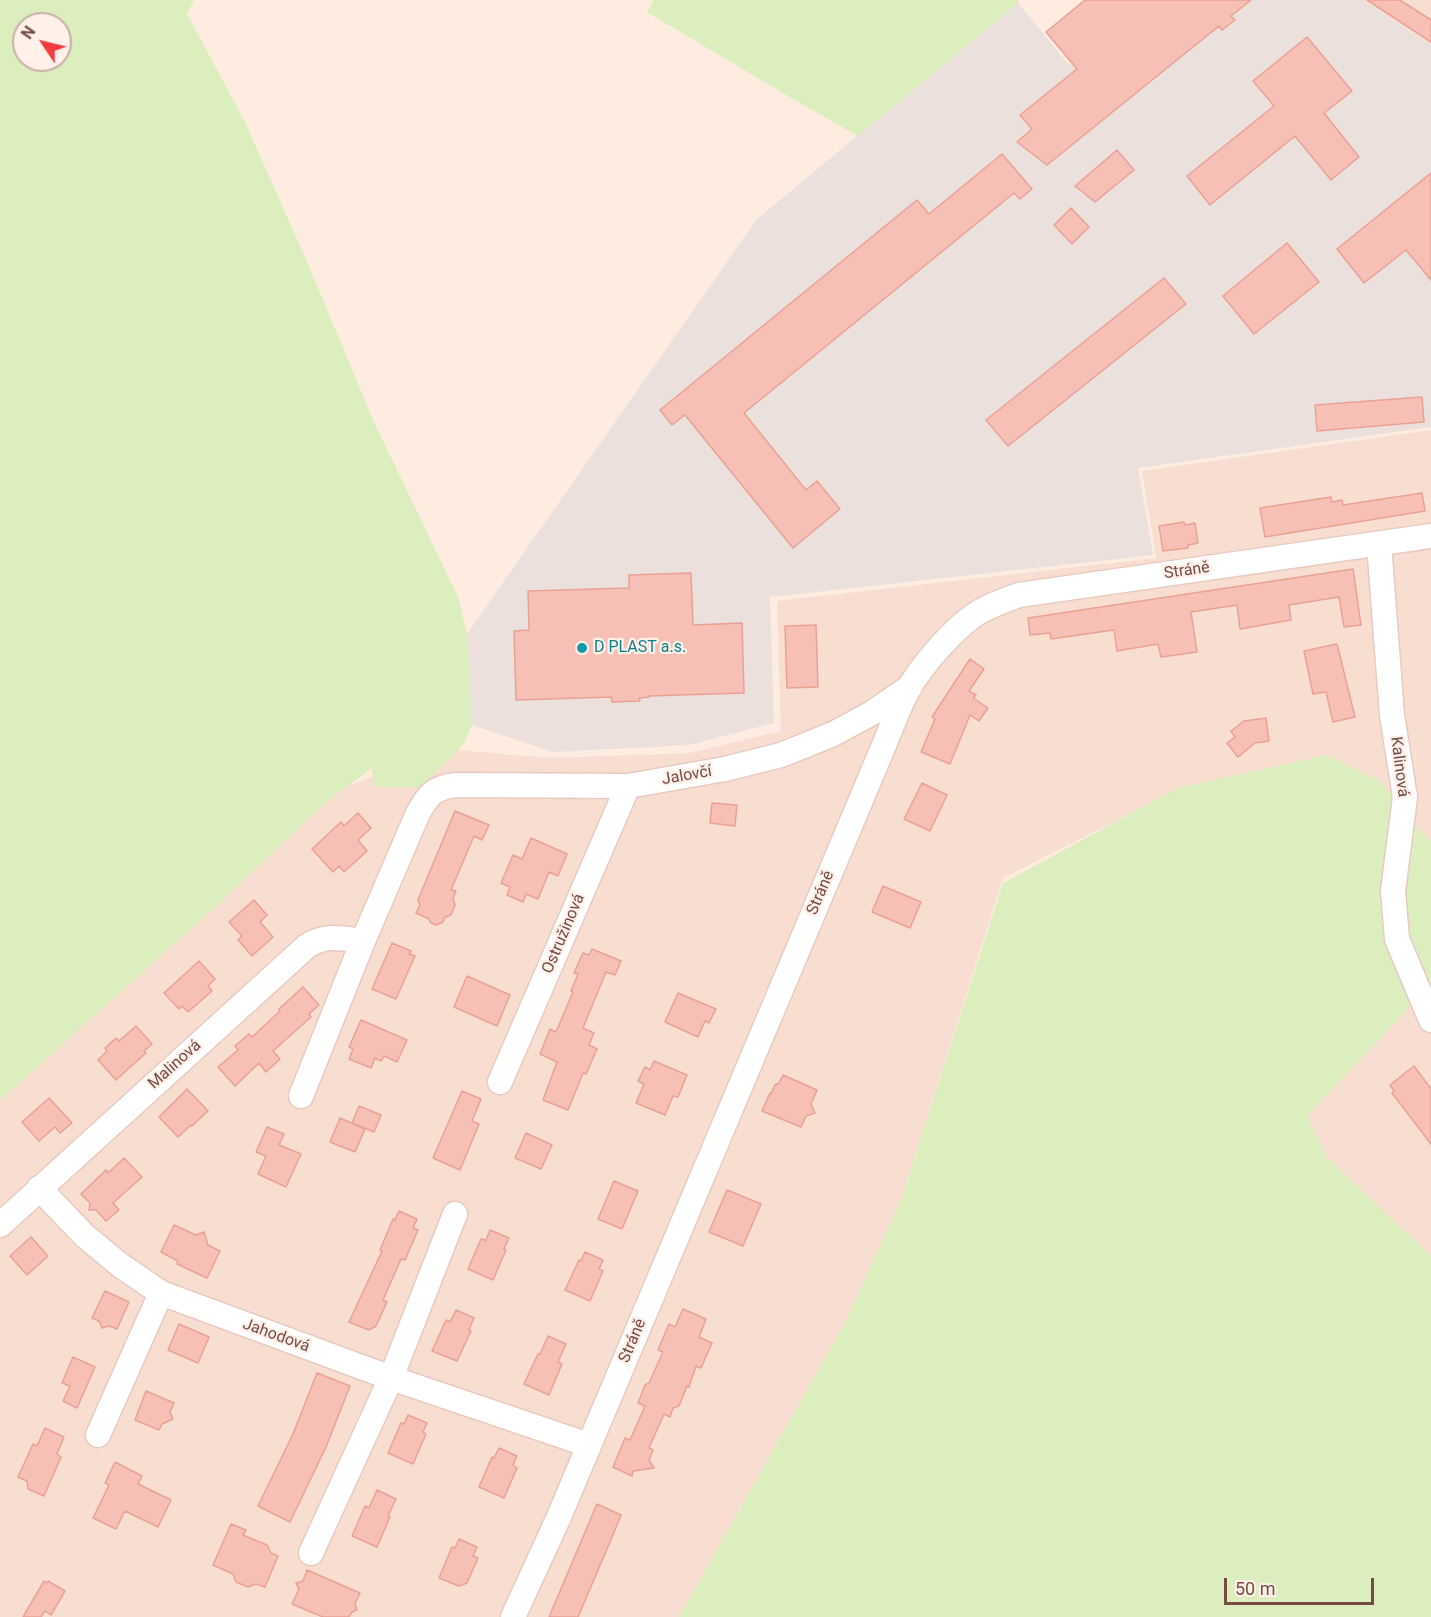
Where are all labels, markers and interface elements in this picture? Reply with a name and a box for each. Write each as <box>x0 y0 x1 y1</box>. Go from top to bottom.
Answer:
north arrow <box>12 12 72 72</box>
text: N <box>17 22 40 43</box>
street label: Stráně <box>1163 558 1211 584</box>
place label: D PLAST a.s. <box>594 638 686 658</box>
marker: D PLAST a.s. <box>575 641 589 655</box>
street label: Kalinová <box>1386 736 1412 798</box>
street label: Jalovčí <box>661 762 713 790</box>
street label: Stráně <box>803 868 839 918</box>
street label: Ostružinová <box>539 891 589 977</box>
street label: Malinová <box>145 1036 205 1094</box>
street label: Jahodová <box>240 1315 312 1357</box>
street label: Stráně <box>615 1316 651 1366</box>
scale bar <box>1227 1566 1377 1604</box>
text: 50 m <box>1235 1578 1275 1599</box>

